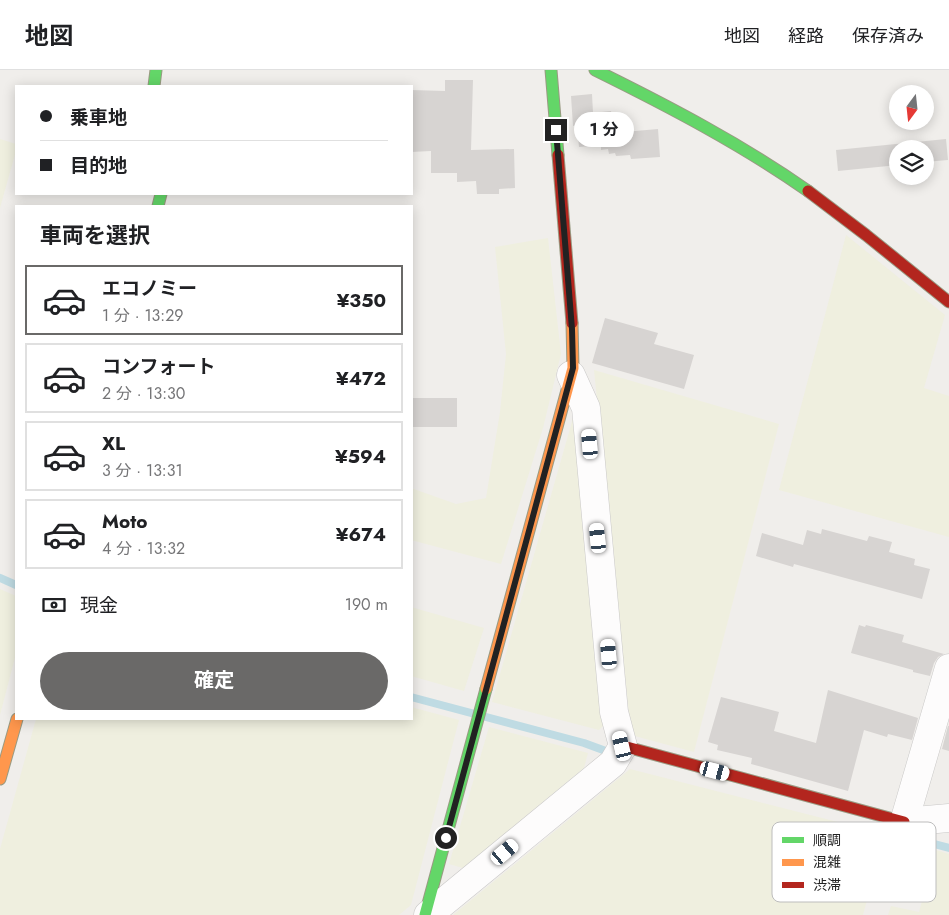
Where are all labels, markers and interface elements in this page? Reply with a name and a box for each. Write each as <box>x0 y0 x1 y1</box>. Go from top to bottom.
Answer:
text: 地図 <box>25 18 73 53</box>
text: 地図 <box>724 23 760 49</box>
text: 経路 <box>788 23 824 49</box>
text: 保存済み <box>852 23 924 49</box>
north arrow <box>889 85 934 130</box>
map controls <box>889 85 934 185</box>
text: 乗車地 <box>70 104 127 131</box>
callout: 1 分 <box>574 112 634 148</box>
text: 1 分 <box>590 118 618 141</box>
route end <box>545 119 567 141</box>
button: layers <box>889 140 934 185</box>
text: 目的地 <box>70 152 127 179</box>
text: 車両を選択 <box>40 219 150 251</box>
text: エコノミー <box>102 275 197 302</box>
icon: car <box>42 278 87 323</box>
text: ¥350 <box>337 287 386 314</box>
text: 1 分 · 13:29 <box>102 304 183 327</box>
text: コンフォート <box>102 353 215 380</box>
icon: car <box>42 356 87 401</box>
text: ¥472 <box>336 365 386 392</box>
text: 2 分 · 13:30 <box>102 382 185 405</box>
car <box>581 428 598 460</box>
text: XL <box>102 430 125 457</box>
icon: car <box>42 434 87 479</box>
text: ¥594 <box>335 443 386 470</box>
text: 3 分 · 13:31 <box>102 459 183 482</box>
text: Moto <box>102 508 147 535</box>
icon: car <box>42 512 87 557</box>
text: ¥674 <box>336 521 386 548</box>
car <box>588 522 607 554</box>
text: 4 分 · 13:32 <box>102 537 185 560</box>
icon: cash <box>40 591 68 619</box>
text: 現金 <box>80 592 118 619</box>
text: 190 m <box>345 593 388 616</box>
car <box>600 638 617 670</box>
button: 確定 <box>40 652 388 710</box>
car <box>611 730 632 762</box>
car <box>698 760 731 782</box>
legend <box>772 822 936 902</box>
route start <box>435 827 457 849</box>
text: 順調 <box>813 830 841 850</box>
car <box>488 837 521 867</box>
text: 混雑 <box>813 852 841 872</box>
text: 渋滞 <box>813 875 841 895</box>

